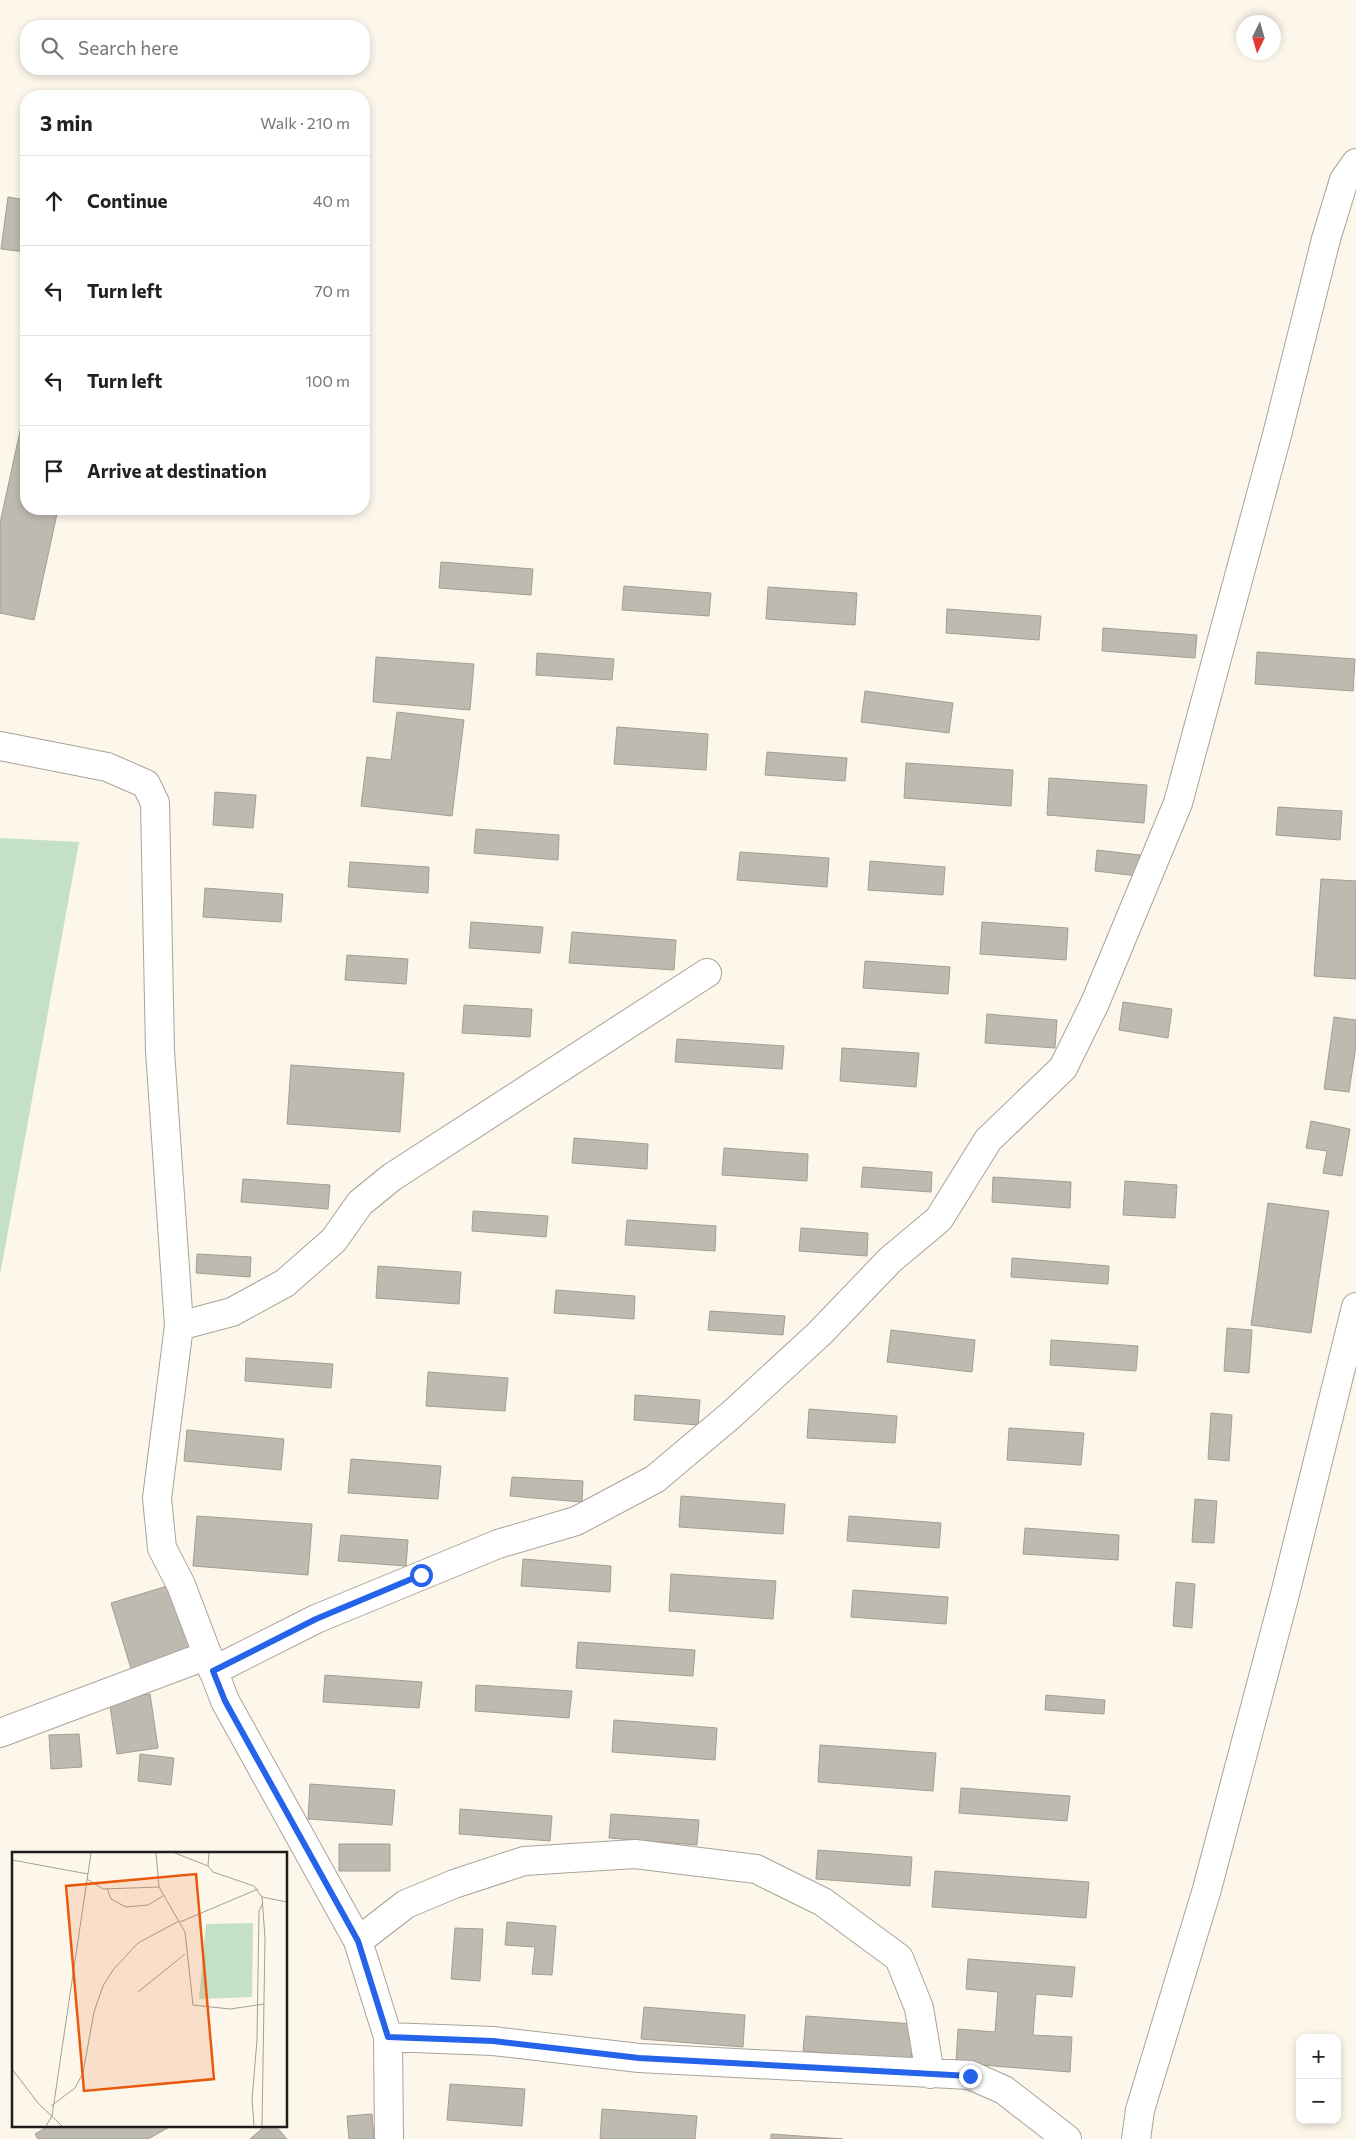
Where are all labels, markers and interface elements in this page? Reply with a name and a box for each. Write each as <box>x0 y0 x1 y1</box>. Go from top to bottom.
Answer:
north arrow <box>1236 15 1281 60</box>
search box <box>20 20 370 75</box>
icon: search <box>38 34 66 62</box>
text: Search here <box>78 36 178 59</box>
text: 3 min <box>40 110 93 135</box>
text: Walk · 210 m <box>260 113 350 132</box>
icon: ahead <box>40 187 68 215</box>
text: Continue <box>87 189 167 212</box>
text: 40 m <box>313 191 350 210</box>
icon: left <box>40 277 68 305</box>
text: Turn left <box>87 279 162 302</box>
text: 70 m <box>314 281 350 300</box>
icon: left <box>40 367 68 395</box>
text: Turn left <box>87 369 162 392</box>
text: 100 m <box>305 371 350 390</box>
icon: arrive <box>40 457 68 485</box>
text: Arrive at destination <box>87 459 267 482</box>
route start <box>410 1564 433 1587</box>
inset map <box>12 1852 288 2126</box>
map controls <box>1296 2034 1341 2124</box>
button: + <box>1296 2034 1341 2079</box>
route end <box>959 2065 982 2088</box>
button: − <box>1296 2079 1341 2124</box>

